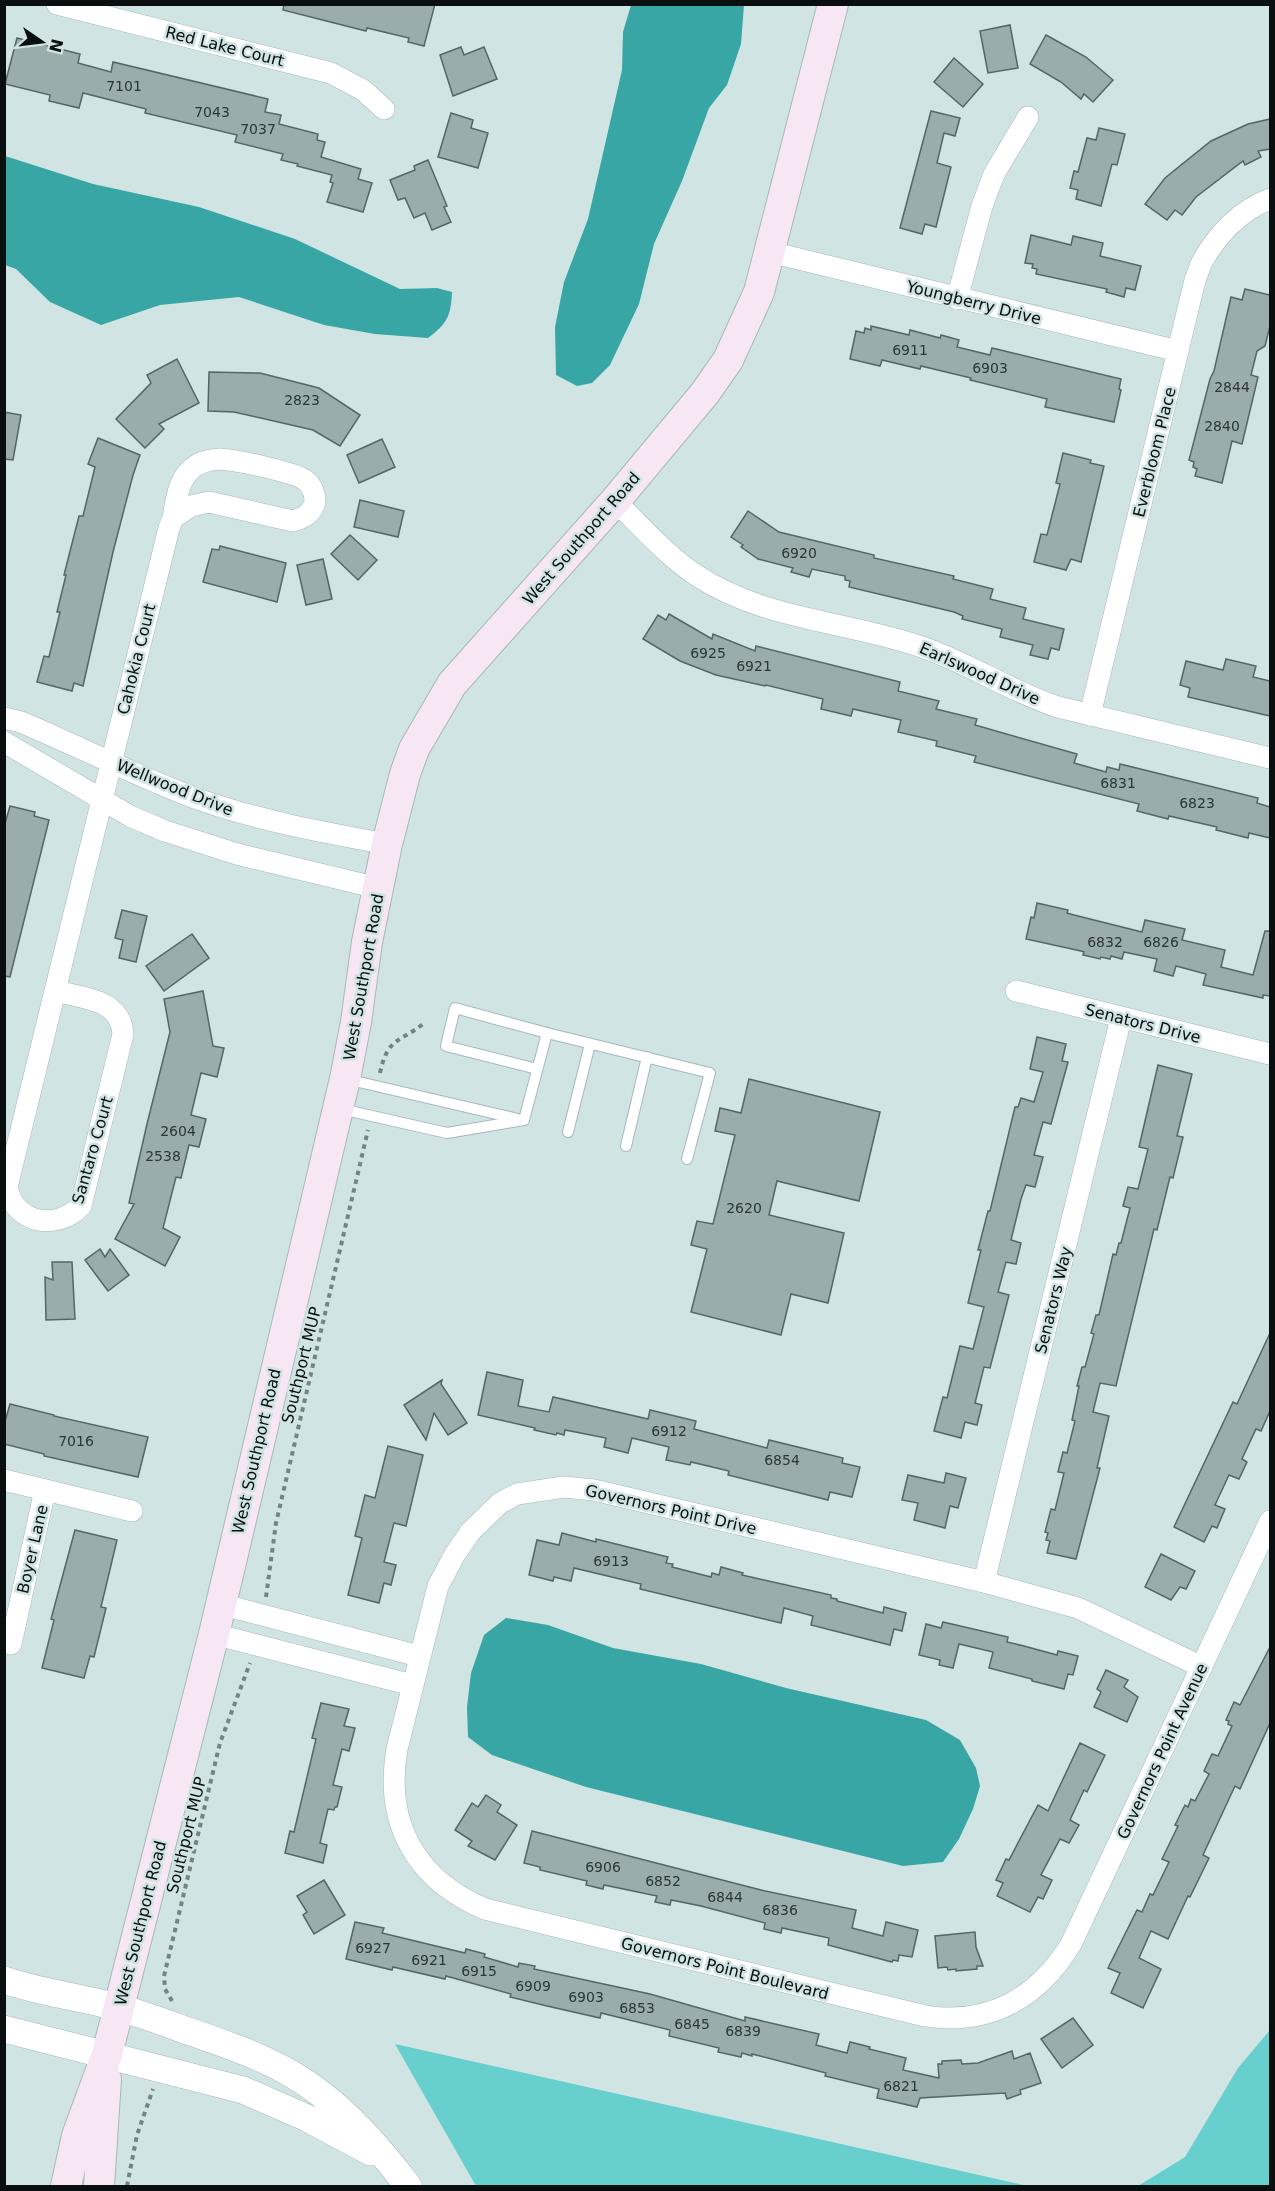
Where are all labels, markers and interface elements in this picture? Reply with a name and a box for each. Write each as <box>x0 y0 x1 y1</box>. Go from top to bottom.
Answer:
north arrow <box>12 12 72 72</box>
street label: Red Lake Court <box>163 23 286 70</box>
text: N <box>45 37 67 54</box>
house number: 7101 <box>106 78 142 94</box>
house number: 7043 <box>194 104 230 120</box>
house number: 7037 <box>240 121 276 137</box>
street label: Youngberry Drive <box>904 276 1043 328</box>
house number: 6911 <box>892 342 928 358</box>
house number: 6903 <box>972 360 1008 376</box>
house number: 2844 <box>1214 379 1250 395</box>
street label: Everbloom Place <box>1129 385 1180 519</box>
house number: 2823 <box>284 392 320 408</box>
house number: 2840 <box>1204 418 1240 434</box>
street label: West Southport Road <box>519 468 644 608</box>
house number: 6920 <box>781 545 817 561</box>
street label: Cahokia Court <box>114 602 159 716</box>
street label: Earlswood Drive <box>917 638 1043 709</box>
house number: 6925 <box>690 645 726 661</box>
house number: 6921 <box>736 658 772 674</box>
street label: Wellwood Drive <box>114 755 236 820</box>
house number: 6831 <box>1100 775 1136 791</box>
house number: 6823 <box>1179 795 1215 811</box>
street label: West Southport Road <box>339 892 388 1062</box>
house number: 6832 <box>1087 934 1123 950</box>
house number: 6826 <box>1143 934 1179 950</box>
street label: Senators Drive <box>1083 1000 1203 1047</box>
street label: Santaro Court <box>68 1094 117 1206</box>
house number: 2604 <box>160 1123 196 1139</box>
house number: 2538 <box>145 1148 181 1164</box>
house number: 2620 <box>726 1200 762 1216</box>
street label: Senators Way <box>1031 1244 1076 1356</box>
street label: Southport MUP <box>278 1304 325 1425</box>
street label: West Southport Road <box>228 1367 285 1536</box>
house number: 6912 <box>651 1423 687 1439</box>
house number: 7016 <box>58 1433 94 1449</box>
house number: 6854 <box>764 1452 800 1468</box>
street label: Governors Point Drive <box>583 1481 758 1538</box>
street label: Boyer Lane <box>13 1503 52 1595</box>
house number: 6913 <box>593 1553 629 1569</box>
street label: Governors Point Avenue <box>1113 1660 1212 1842</box>
street label: Southport MUP <box>163 1774 210 1895</box>
street label: West Southport Road <box>111 1839 170 2007</box>
house number: 6906 <box>585 1859 621 1875</box>
house number: 6852 <box>645 1873 681 1889</box>
house number: 6844 <box>707 1889 743 1905</box>
house number: 6836 <box>762 1902 798 1918</box>
street label: Governors Point Boulevard <box>619 1933 831 2004</box>
house number: 6927 <box>355 1940 391 1956</box>
house number: 6921 <box>411 1952 447 1968</box>
house number: 6915 <box>461 1963 497 1979</box>
house number: 6909 <box>515 1978 551 1994</box>
house number: 6903 <box>568 1989 604 2005</box>
house number: 6853 <box>619 2000 655 2016</box>
house number: 6845 <box>674 2016 710 2032</box>
house number: 6839 <box>725 2023 761 2039</box>
house number: 6821 <box>883 2078 919 2094</box>

